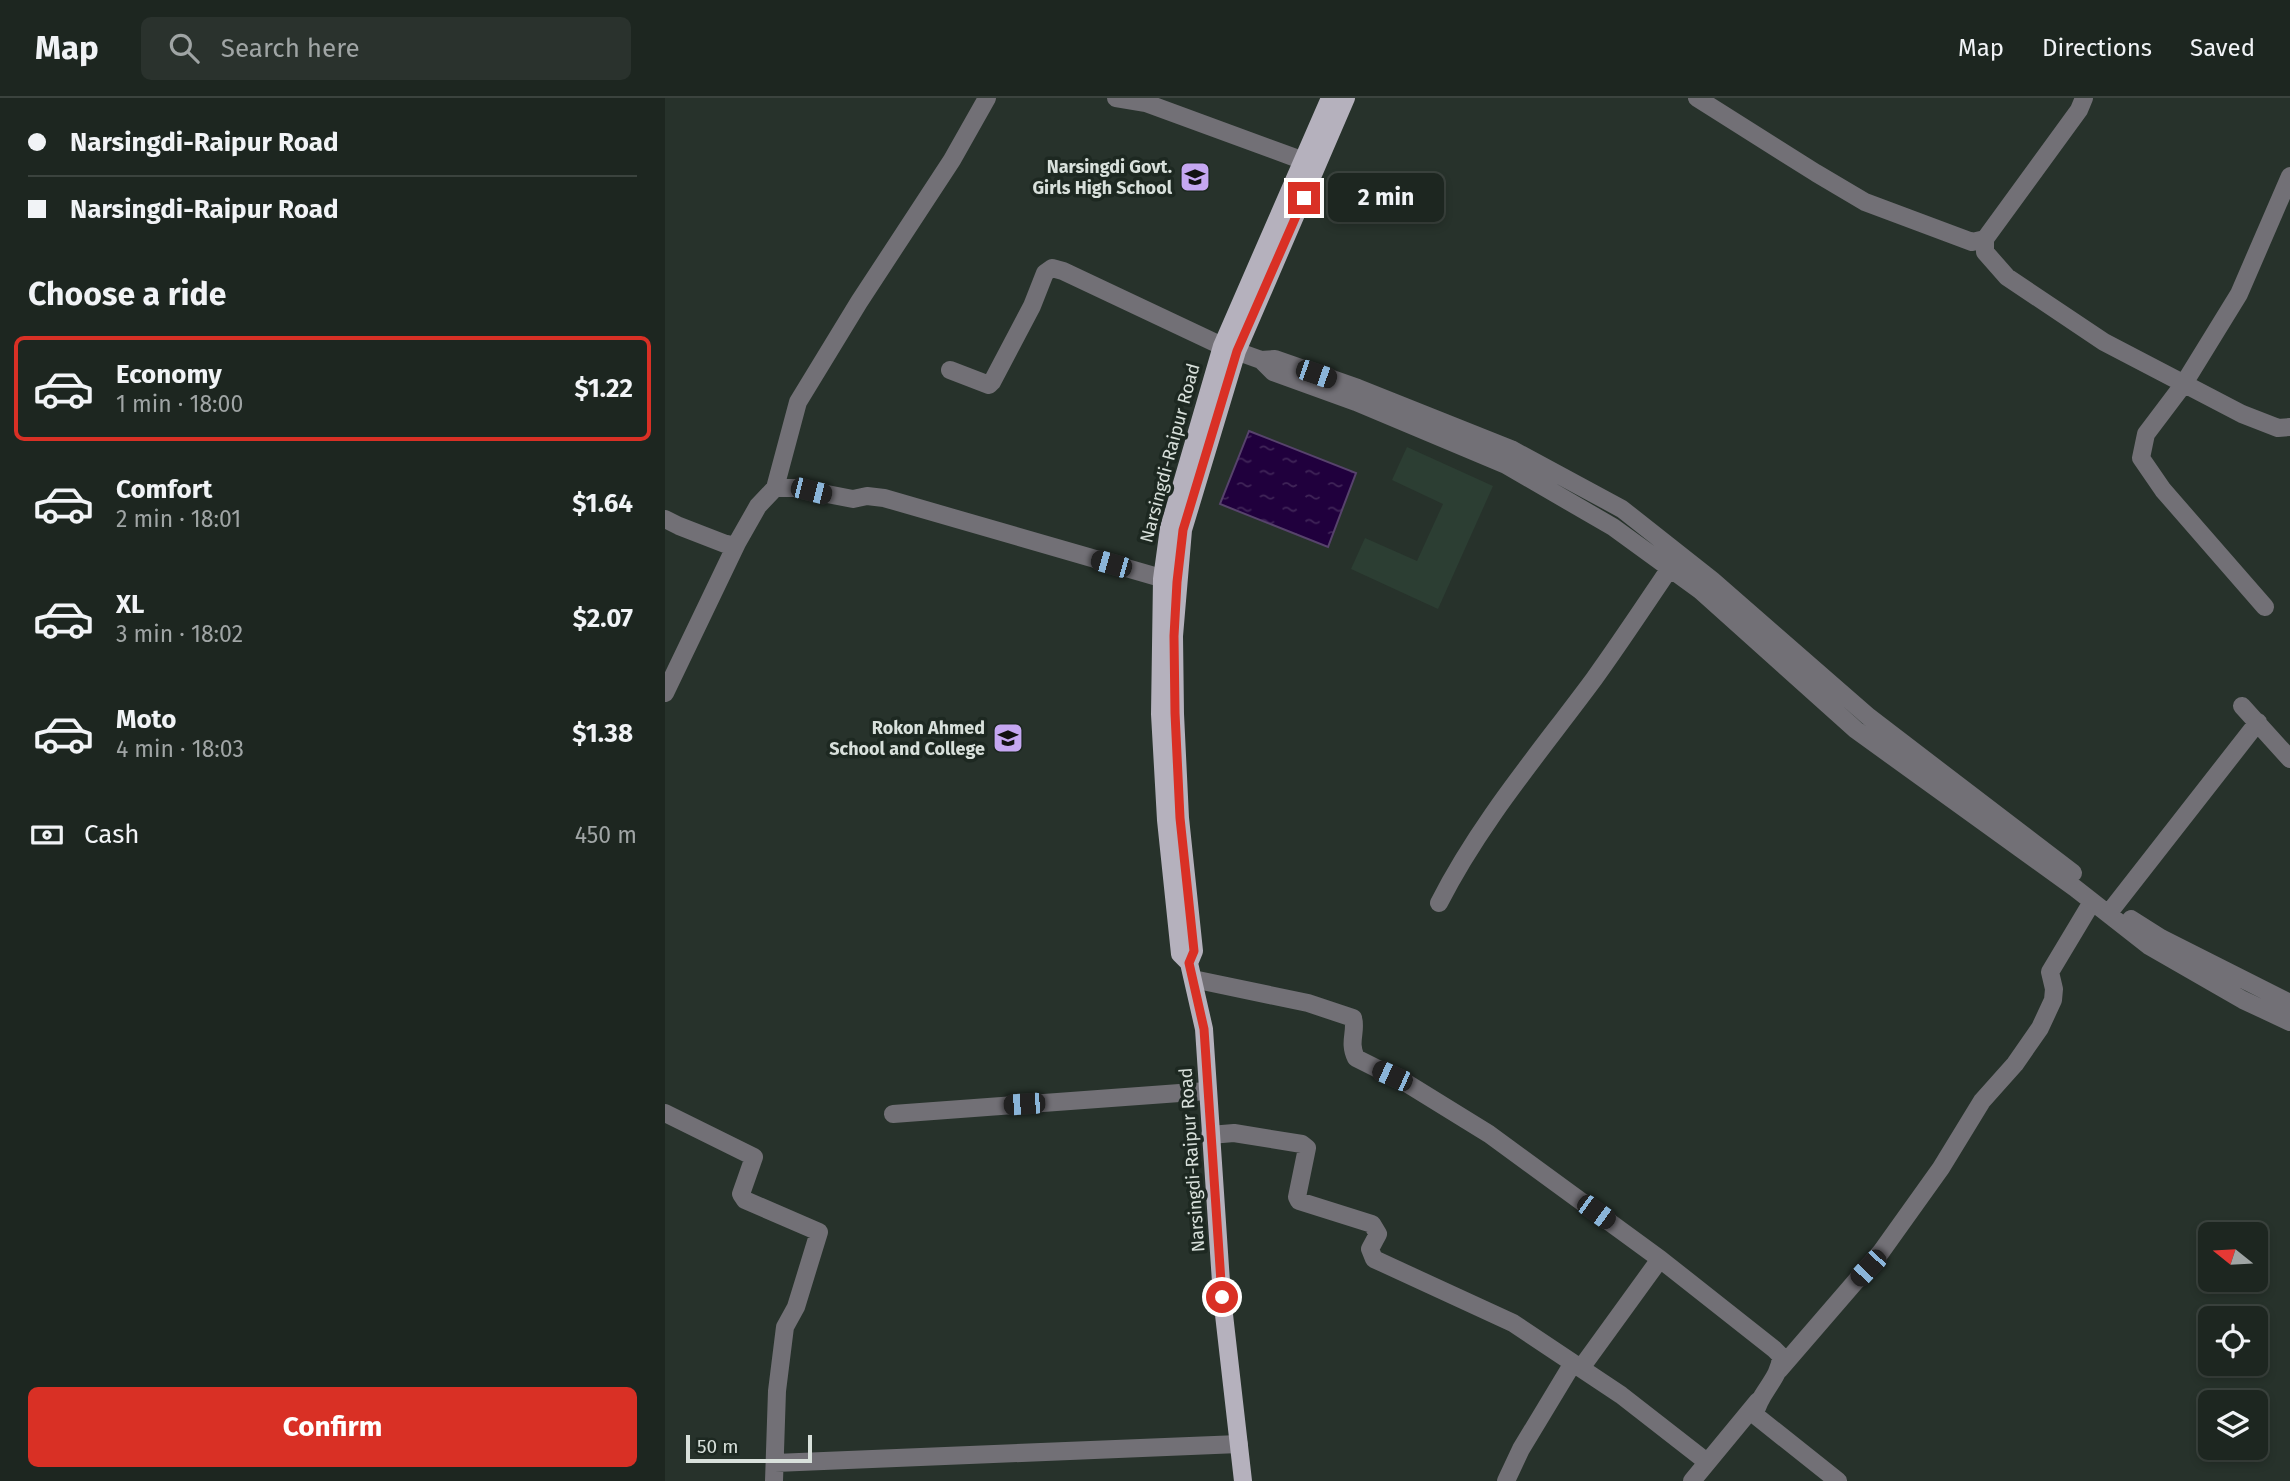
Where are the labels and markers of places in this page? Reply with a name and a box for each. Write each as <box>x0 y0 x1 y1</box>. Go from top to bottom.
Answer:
place label: Narsingdi Govt. Girls High School <box>1032 156 1173 199</box>
school or university icon: Narsingdi Govt. Girls High School <box>1178 160 1212 194</box>
place label: Rokon Ahmed School and College <box>829 717 985 760</box>
school or university icon: Rokon Ahmed School and College <box>991 721 1025 755</box>

